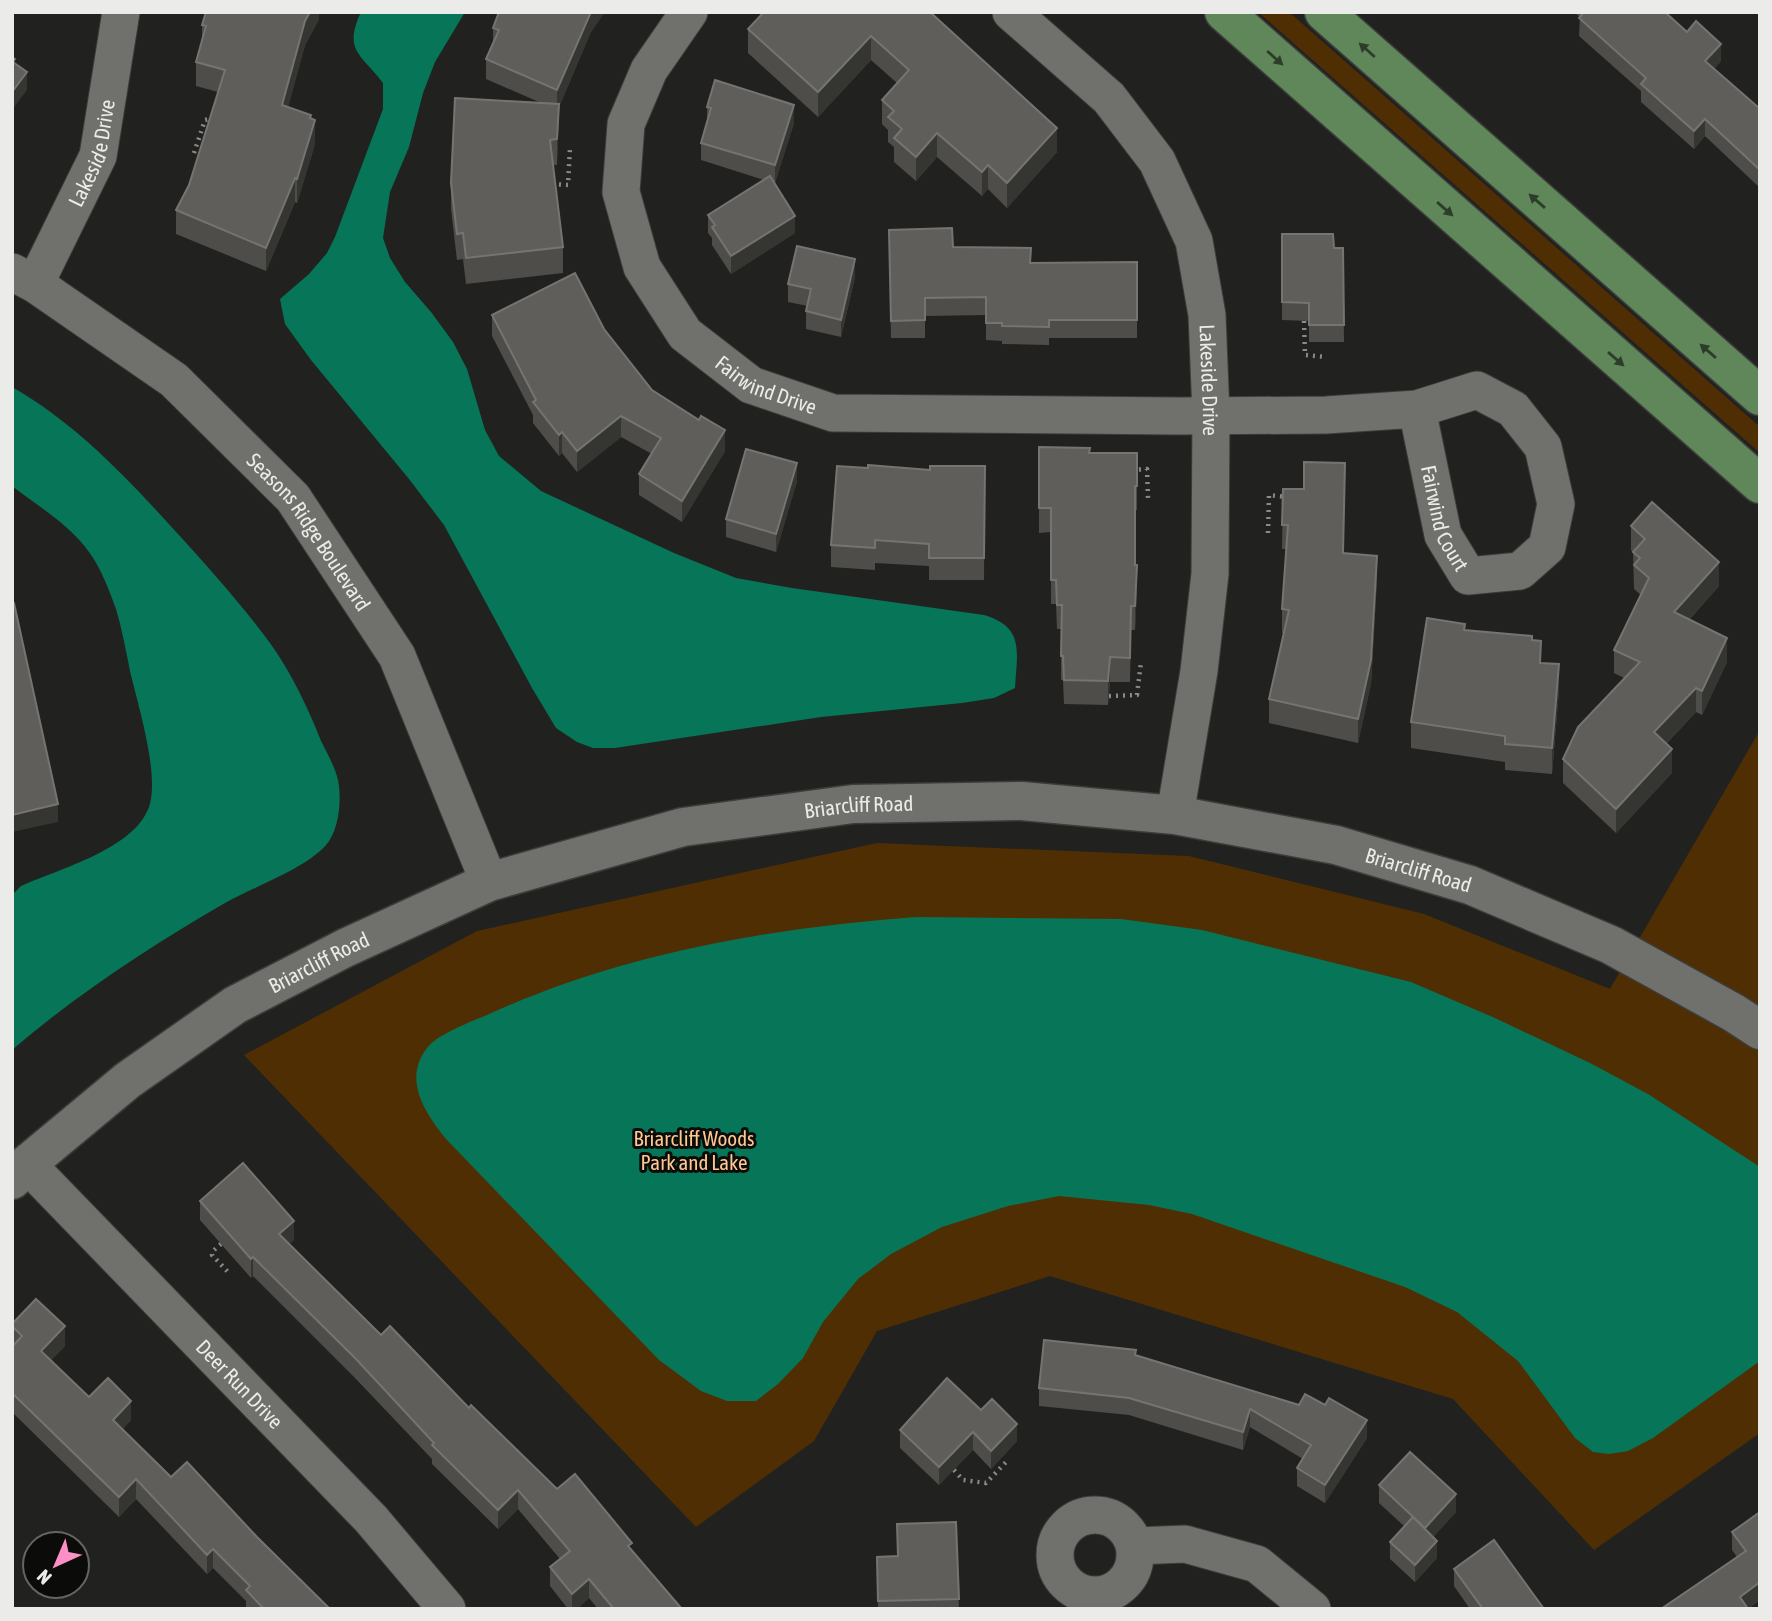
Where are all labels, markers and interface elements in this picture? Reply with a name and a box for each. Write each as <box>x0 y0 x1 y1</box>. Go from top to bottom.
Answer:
one-way arrow <box>1358 42 1376 58</box>
one-way arrow <box>1266 50 1283 65</box>
street label: Lakeside Drive <box>63 98 119 210</box>
one-way arrow <box>1528 193 1546 209</box>
one-way arrow <box>1436 201 1453 216</box>
street label: Lakeside Drive <box>1195 324 1223 436</box>
one-way arrow <box>1700 344 1717 359</box>
street label: Fairwind Drive <box>711 350 820 419</box>
one-way arrow <box>1607 350 1624 366</box>
street label: Seasons Ridge Boulevard <box>243 448 376 615</box>
street label: Fairwind Court <box>1417 463 1474 575</box>
street label: Briarcliff Road <box>803 791 914 822</box>
street label: Briarcliff Road <box>1363 842 1474 897</box>
street label: Briarcliff Road <box>264 927 373 998</box>
park label: Briarcliff Woods Park and Lake <box>633 1126 755 1174</box>
street label: Deer Run Drive <box>192 1334 288 1433</box>
north arrow <box>21 1530 91 1600</box>
text: N <box>33 1565 56 1589</box>

